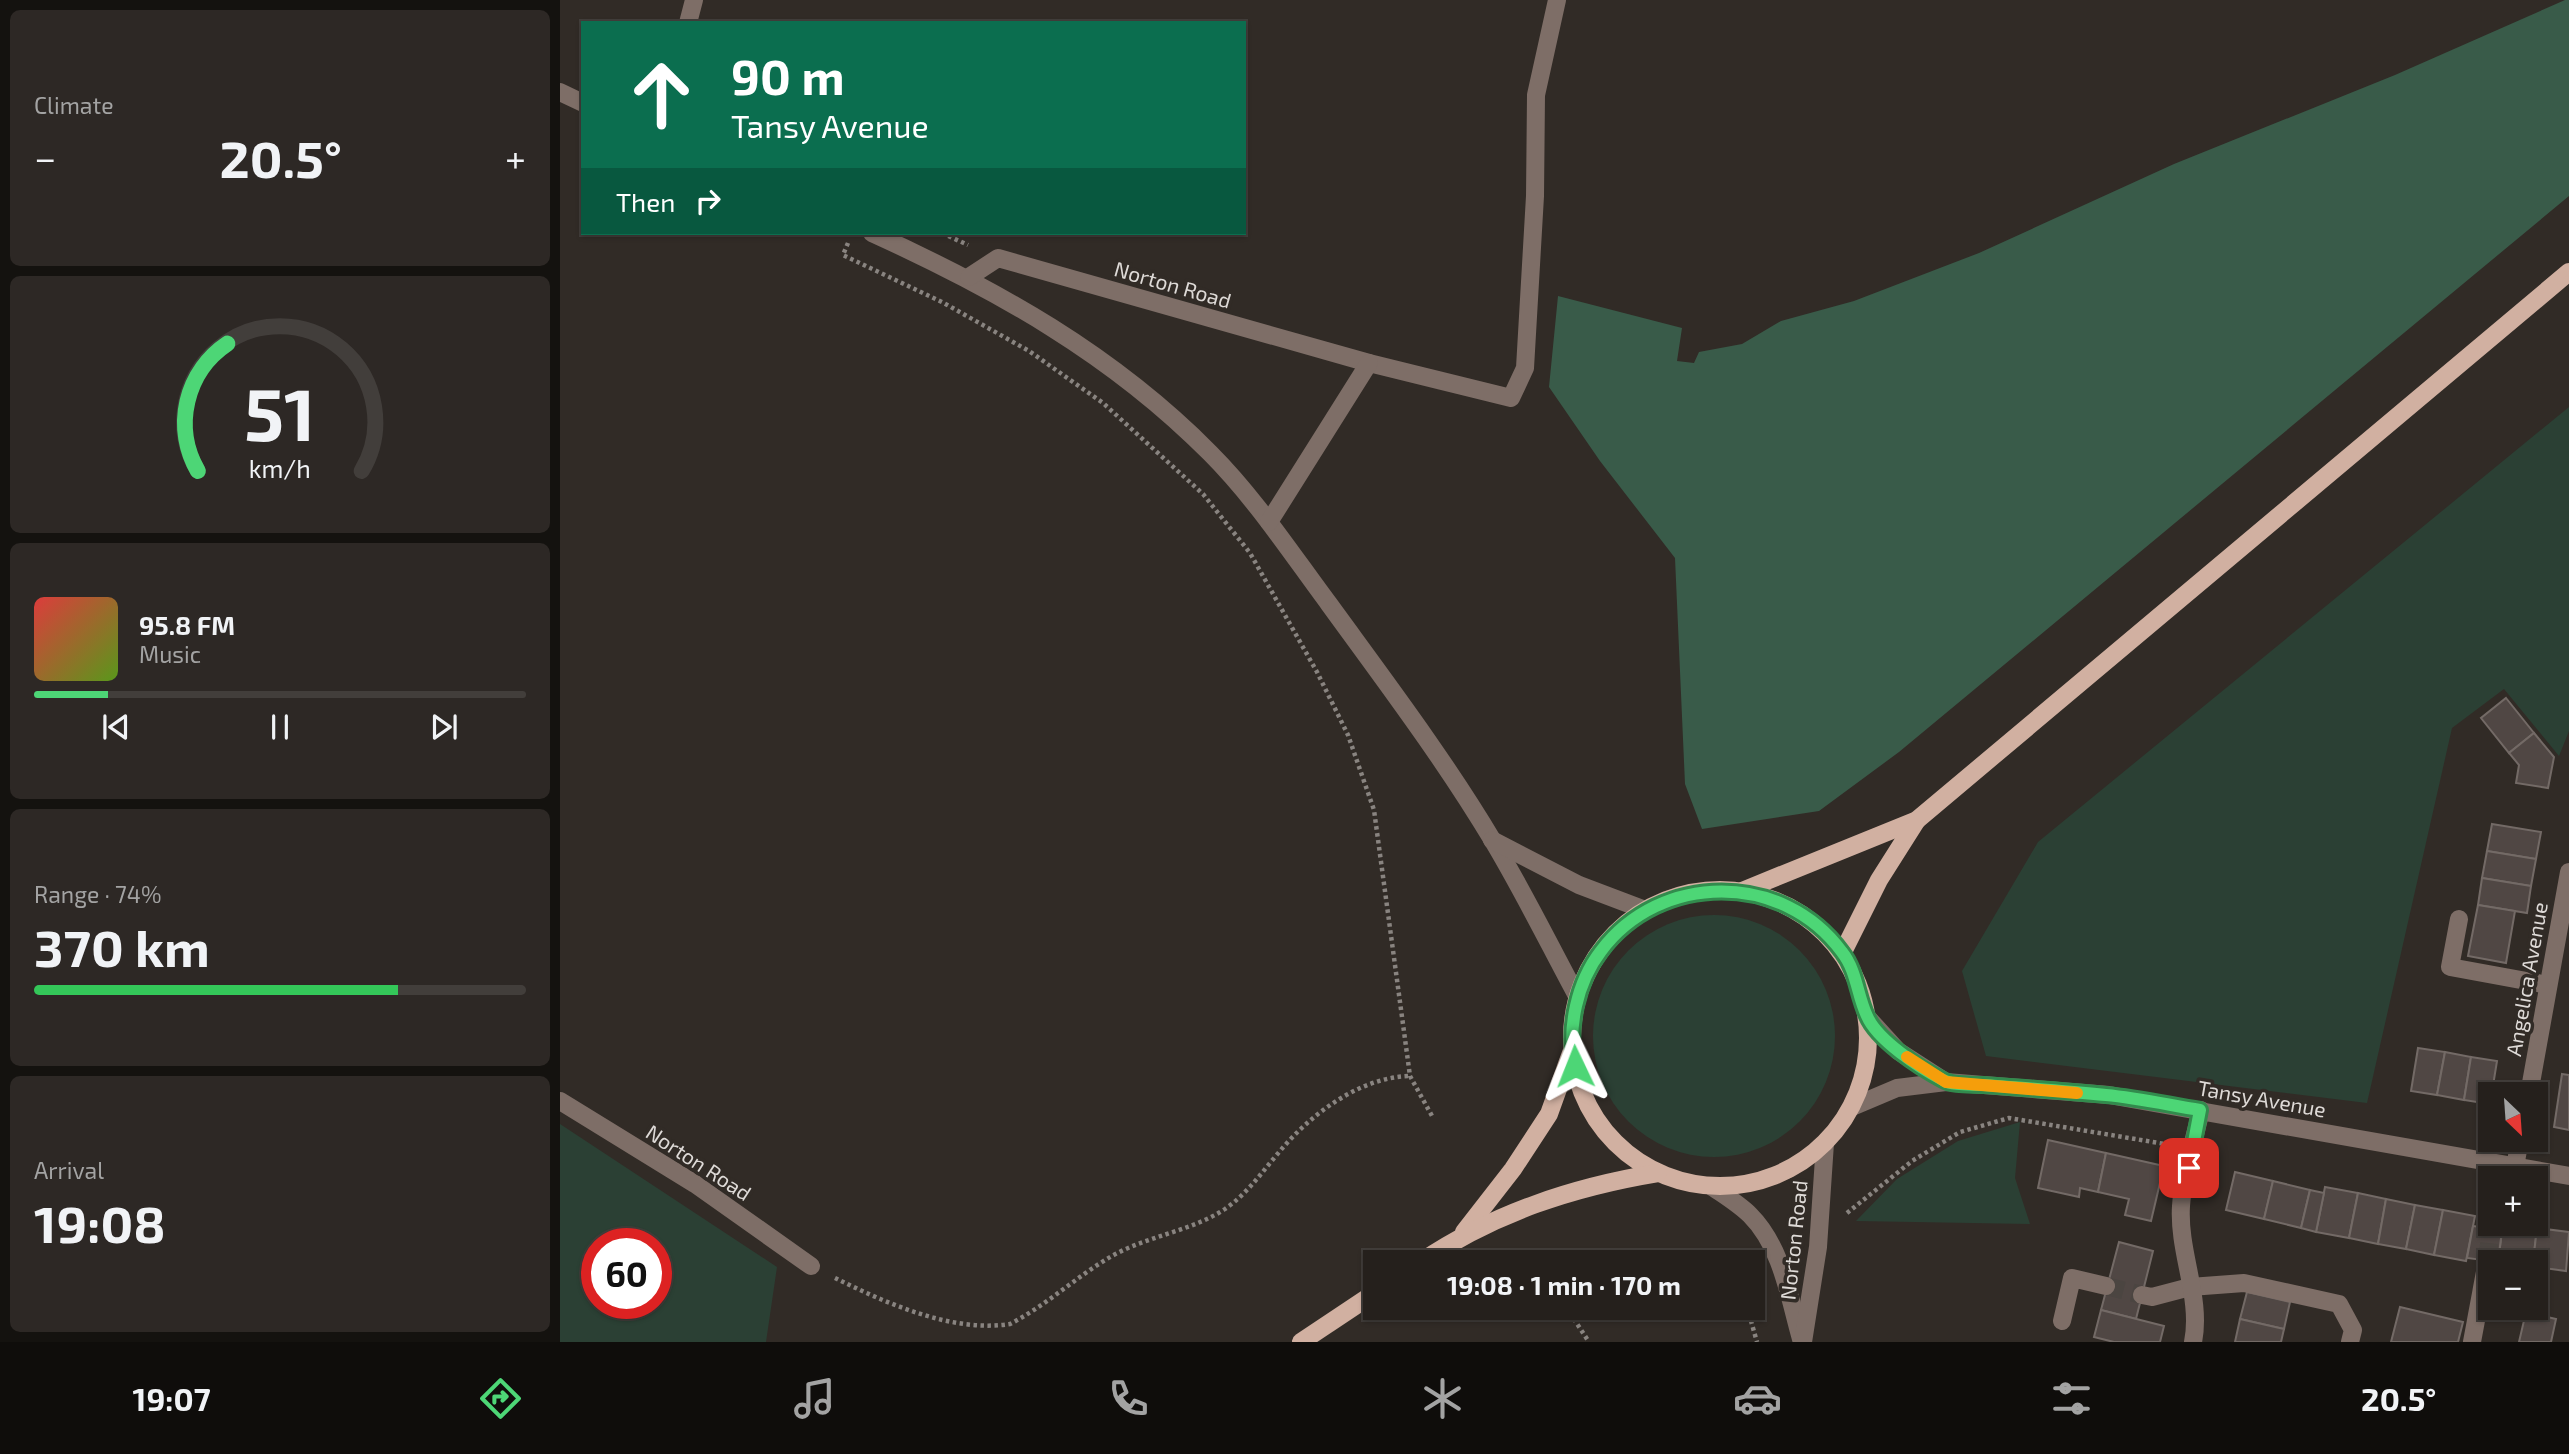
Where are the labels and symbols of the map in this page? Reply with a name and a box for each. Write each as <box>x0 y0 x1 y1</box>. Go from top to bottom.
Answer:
street label: Norton Road <box>1112 255 1234 313</box>
street label: Angelica Avenue <box>2500 900 2552 1058</box>
position arrow <box>1538 1029 1612 1103</box>
street label: Tansy Avenue <box>2196 1074 2328 1122</box>
north arrow <box>2478 1082 2548 1152</box>
street label: Norton Road <box>642 1119 756 1205</box>
pin <box>2159 1138 2219 1198</box>
street label: Norton Road <box>1774 1179 1812 1301</box>
speed limit sign: 60 <box>581 1228 672 1319</box>

